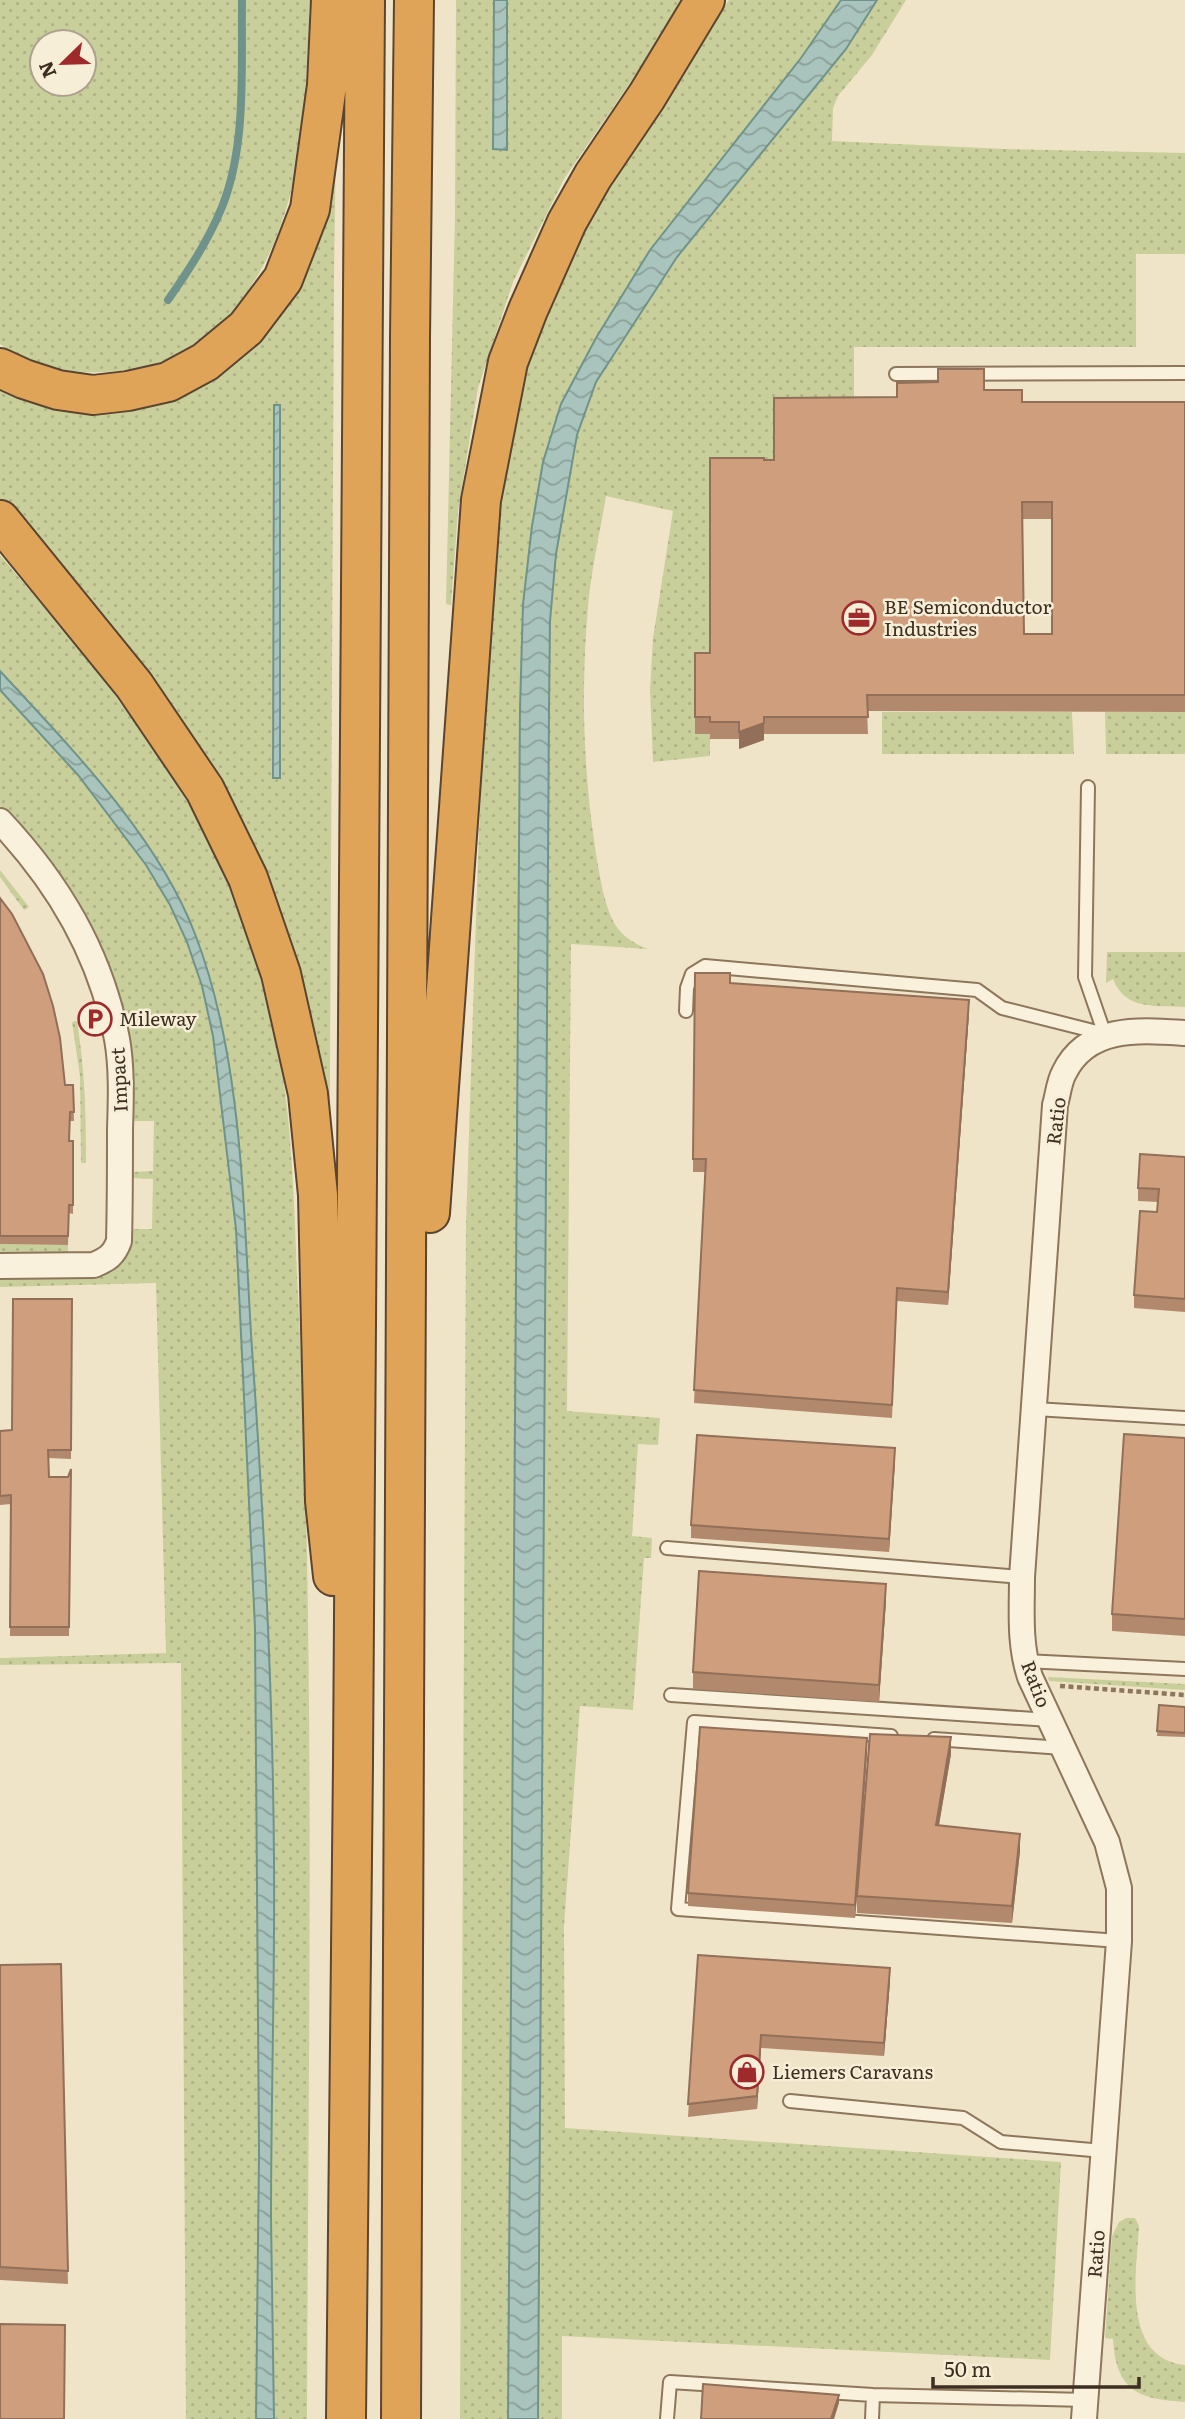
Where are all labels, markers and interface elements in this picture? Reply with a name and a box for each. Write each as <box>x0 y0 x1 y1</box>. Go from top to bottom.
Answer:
north arrow <box>28 28 98 98</box>
text: N <box>30 57 62 83</box>
place label: BE Semiconductor Industries <box>884 592 1051 642</box>
office icon: BE Semiconductor Industries <box>840 599 878 637</box>
parking icon: Mileway <box>76 1000 114 1038</box>
place label: Mileway <box>119 1004 196 1032</box>
street label: Impact <box>102 1047 134 1113</box>
street label: Ratio <box>1038 1095 1072 1147</box>
street label: Ratio <box>1015 1656 1059 1711</box>
shop icon: Liemers Caravans <box>728 2053 766 2091</box>
place label: Liemers Caravans <box>772 2057 933 2085</box>
street label: Ratio <box>1079 2229 1111 2279</box>
scale bar <box>933 2346 1140 2390</box>
text: 50 m <box>944 2352 991 2383</box>

